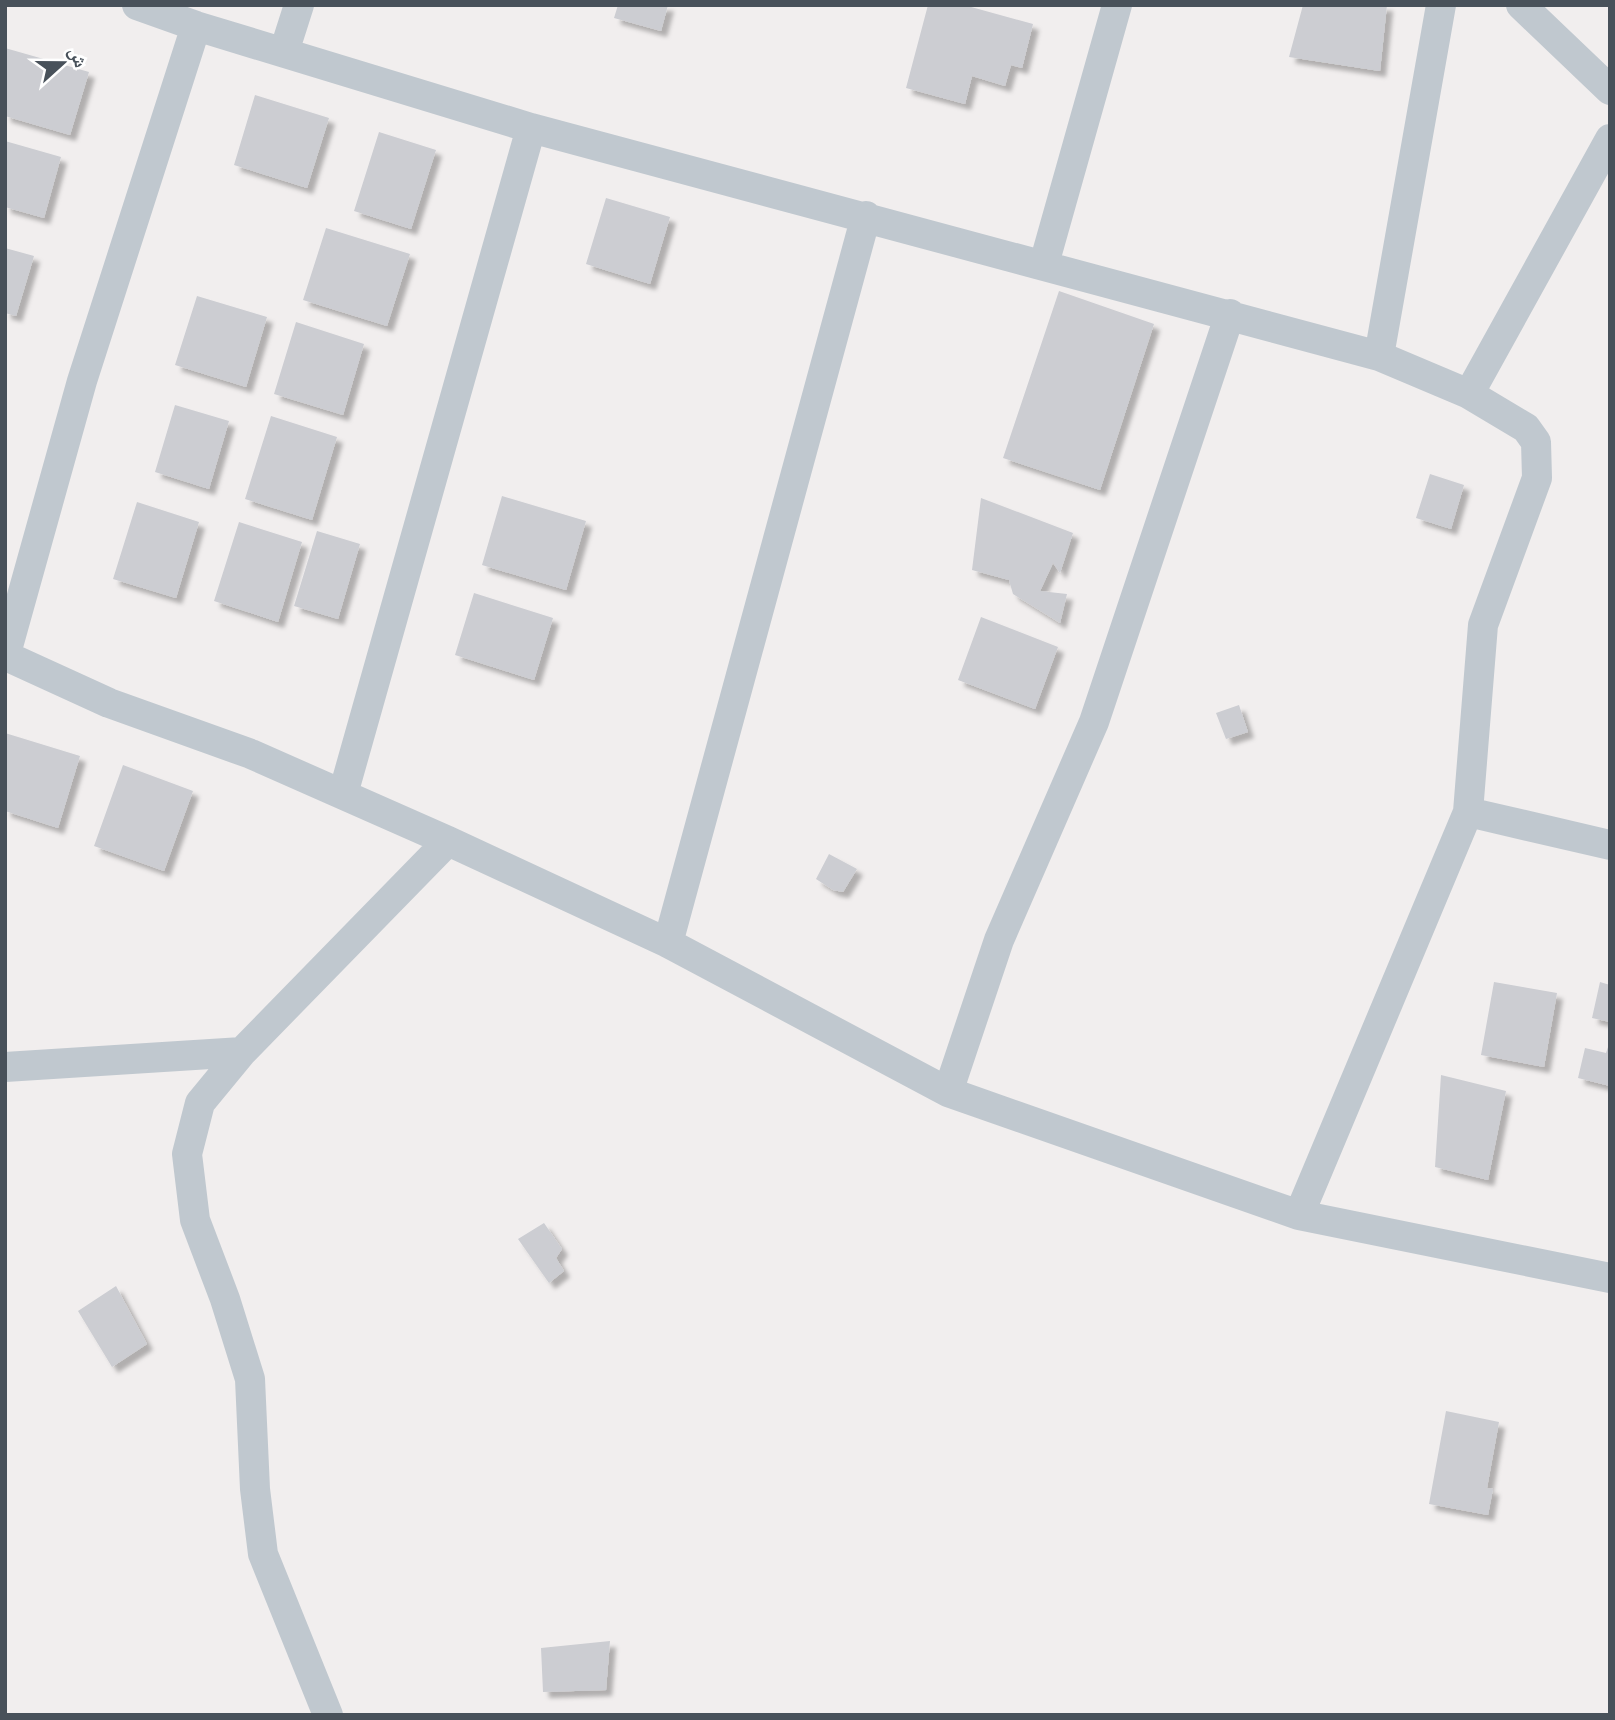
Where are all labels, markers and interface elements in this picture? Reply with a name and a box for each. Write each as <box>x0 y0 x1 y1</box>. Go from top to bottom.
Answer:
north arrow <box>28 28 98 98</box>
text: ش <box>64 44 93 71</box>

